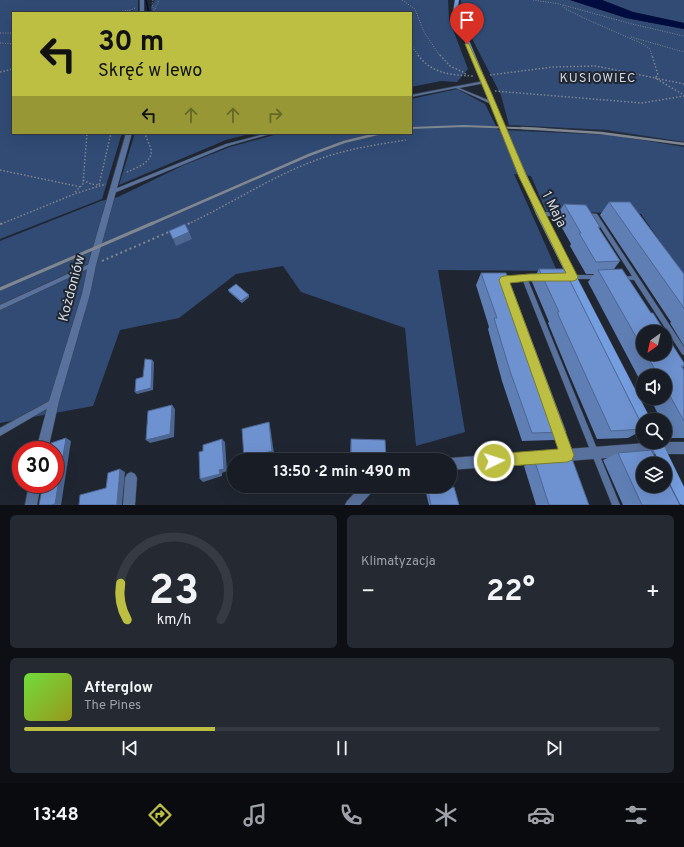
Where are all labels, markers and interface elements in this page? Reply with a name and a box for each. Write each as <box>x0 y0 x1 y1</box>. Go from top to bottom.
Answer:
pin <box>450 3 484 44</box>
icon: arrive <box>456 9 478 31</box>
text: 30 m <box>98 25 164 61</box>
icon: left <box>32 28 84 80</box>
text: Skręć w lewo <box>98 60 202 83</box>
district label: KUSIOWIEC <box>560 71 636 87</box>
icon: left <box>138 104 160 126</box>
icon: ahead <box>180 104 202 126</box>
icon: ahead <box>222 104 244 126</box>
icon: right <box>264 104 286 126</box>
street label: 1 Maja <box>537 189 570 230</box>
street label: Kożdoniów <box>55 253 90 324</box>
north arrow <box>636 325 672 361</box>
map controls <box>636 325 672 493</box>
button: sound <box>636 369 672 405</box>
button: search <box>636 413 672 449</box>
position arrow <box>473 440 515 482</box>
speed limit sign: 30 <box>12 441 64 493</box>
button: layers <box>636 457 672 493</box>
text: 13:50 · 2 min · 490 m <box>273 463 411 482</box>
text: Klimatyzacja <box>361 554 436 570</box>
text: 23 <box>148 565 199 618</box>
text: 22° <box>486 574 535 611</box>
text: − <box>361 579 375 606</box>
text: + <box>646 579 660 606</box>
text: km/h <box>156 610 191 628</box>
text: Afterglow <box>84 679 153 698</box>
text: The Pines <box>84 698 141 714</box>
icon: previous <box>119 737 141 759</box>
icon: pause <box>331 737 353 759</box>
icon: next <box>543 737 565 759</box>
icon: directions <box>146 801 174 829</box>
icon: music <box>241 801 269 829</box>
icon: phone <box>337 801 365 829</box>
icon: climate <box>432 801 460 829</box>
icon: car <box>527 801 555 829</box>
icon: filters <box>622 801 650 829</box>
text: 13:48 <box>34 804 79 827</box>

